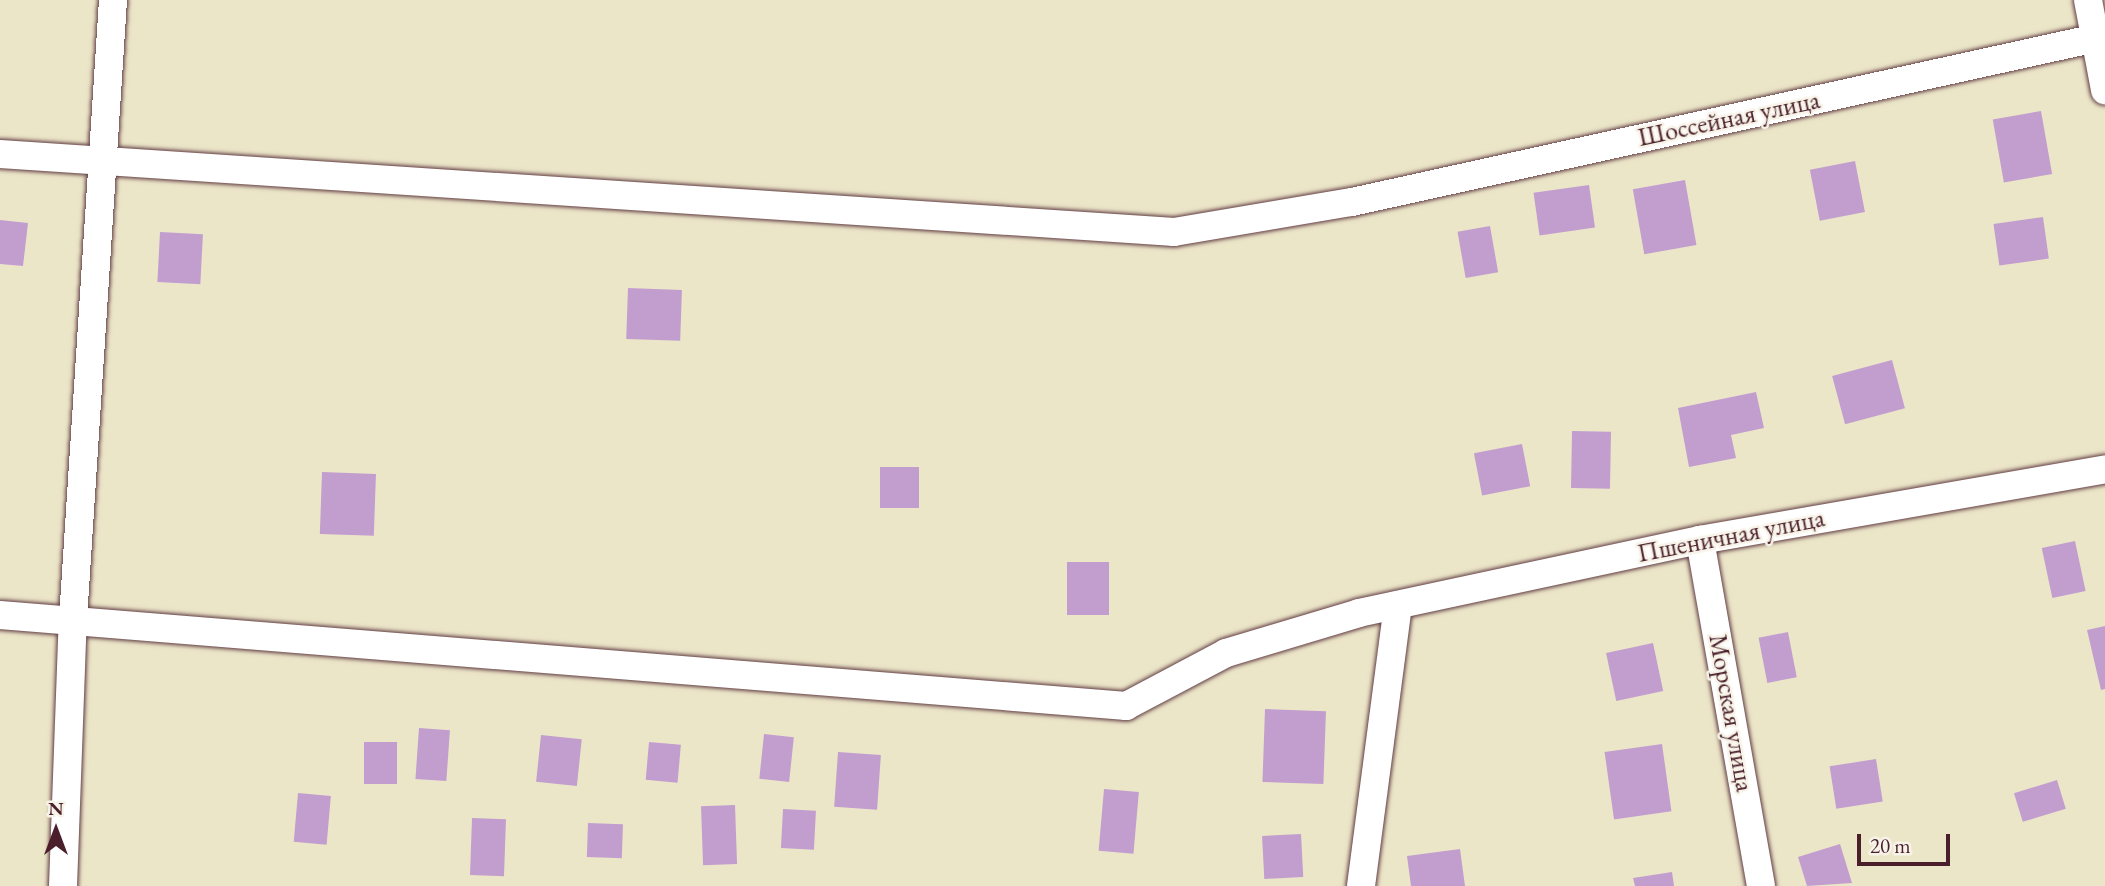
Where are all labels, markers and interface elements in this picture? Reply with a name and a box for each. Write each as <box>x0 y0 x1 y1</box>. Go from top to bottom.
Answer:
street label: Шоссейная улица <box>1635 84 1823 154</box>
street label: Пшеничная улица <box>1635 503 1827 569</box>
street label: Морская улица <box>1702 632 1760 794</box>
north arrow <box>21 795 91 865</box>
text: N <box>48 796 64 821</box>
scale bar <box>1860 820 1953 864</box>
text: 20 m <box>1870 832 1911 859</box>

